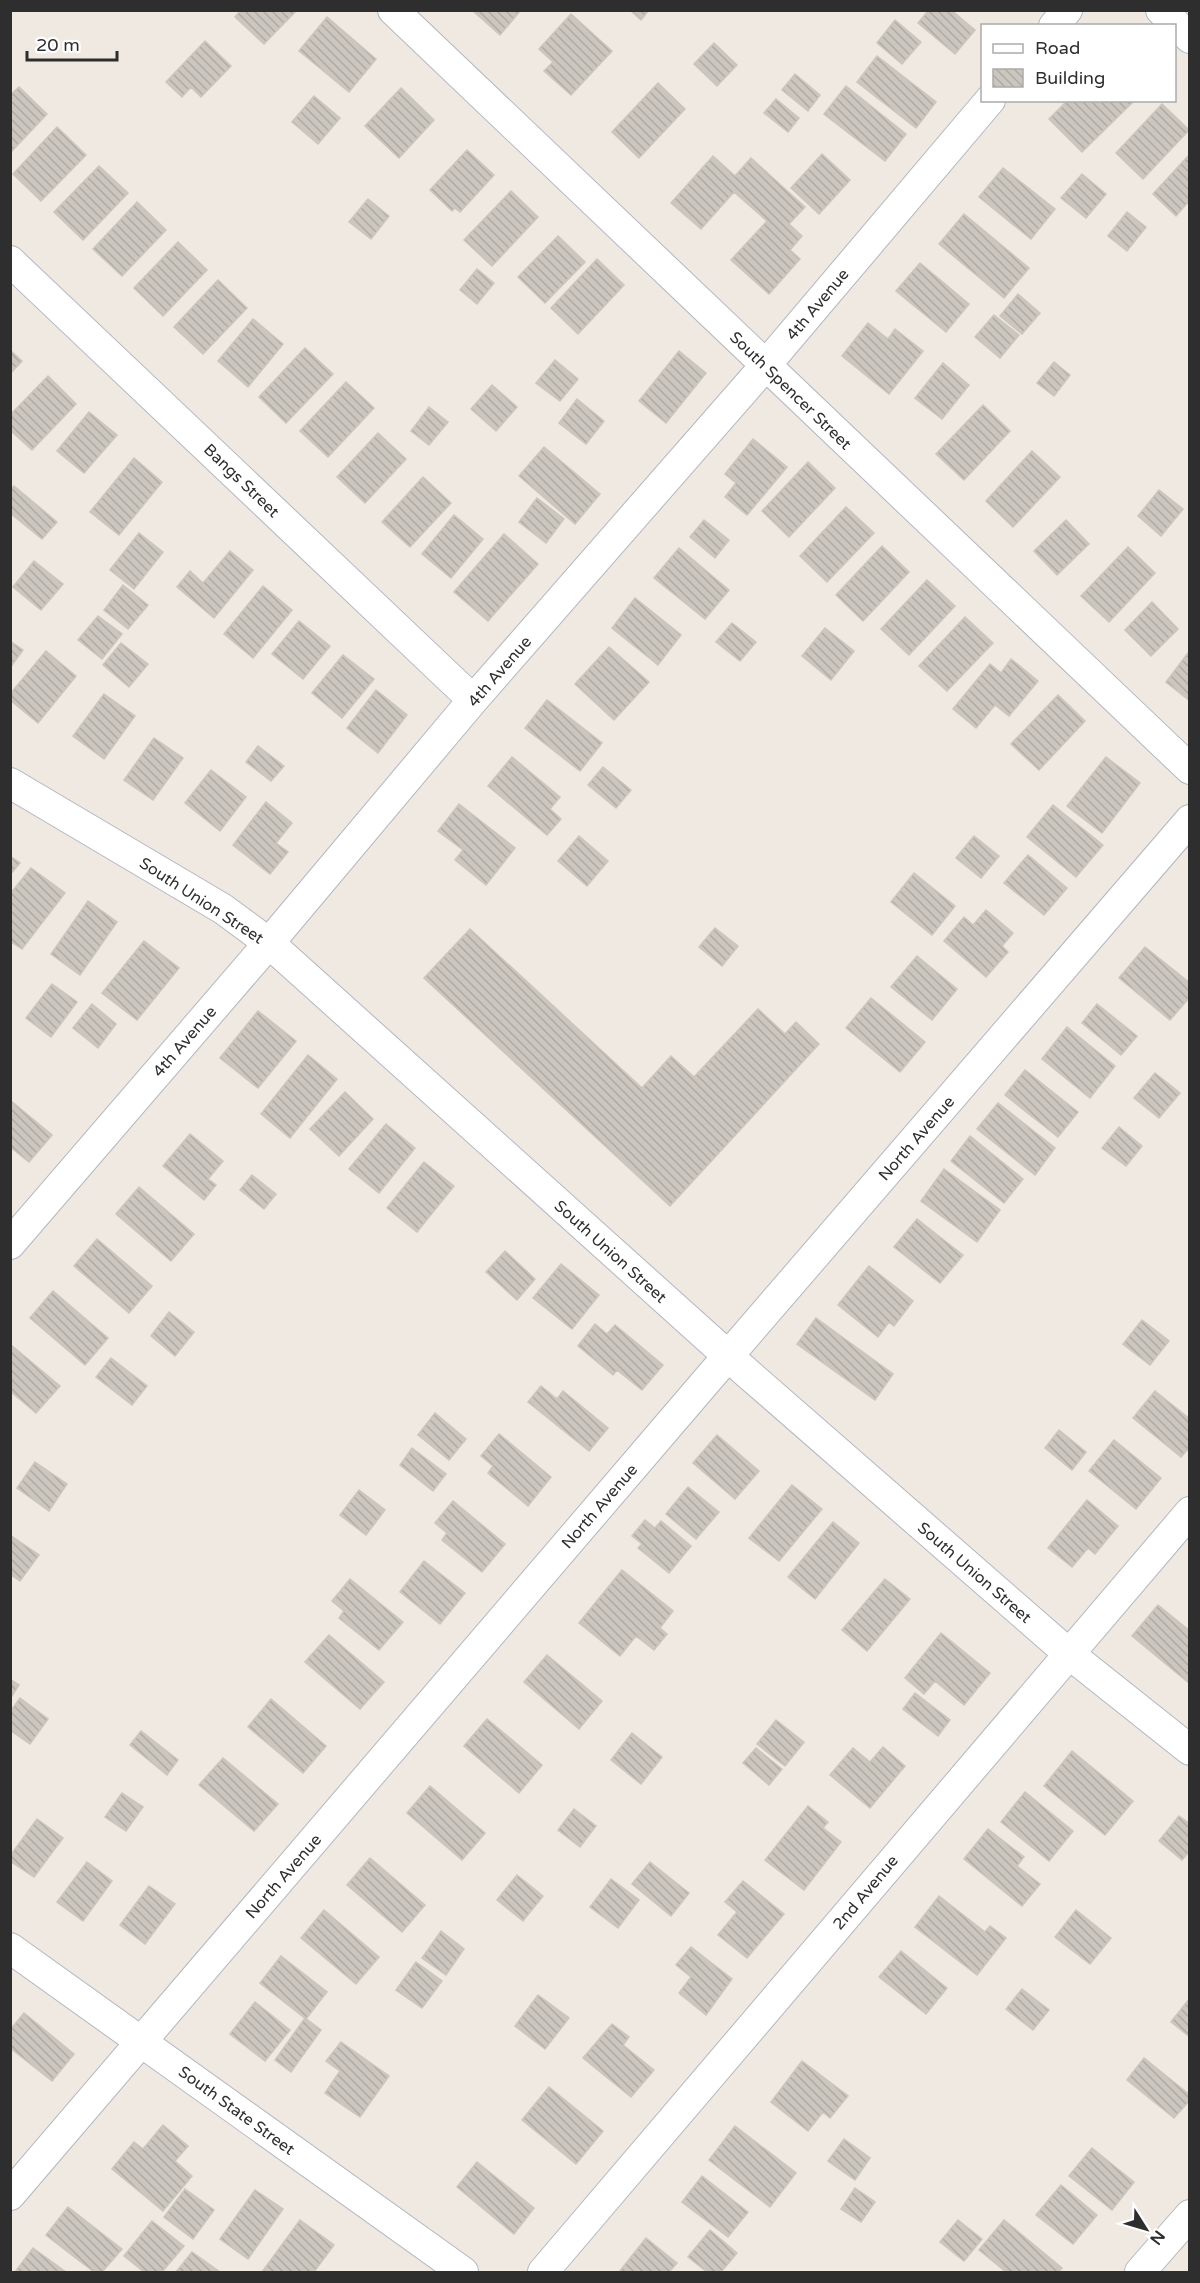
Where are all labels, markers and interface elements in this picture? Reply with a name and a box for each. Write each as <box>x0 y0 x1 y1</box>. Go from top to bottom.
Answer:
scale bar <box>27 24 117 62</box>
legend <box>981 24 1176 102</box>
text: 20 m <box>36 34 80 56</box>
text: Road <box>1035 37 1080 59</box>
text: Building <box>1035 67 1105 89</box>
street label: 4th Avenue <box>782 265 853 345</box>
street label: South Spencer Street <box>725 327 855 454</box>
street label: Bangs Street <box>199 440 283 522</box>
street label: 4th Avenue <box>464 632 536 711</box>
street label: South Union Street <box>136 853 267 949</box>
street label: 4th Avenue <box>149 1002 221 1081</box>
street label: North Avenue <box>875 1092 959 1185</box>
street label: South Union Street <box>550 1196 671 1307</box>
street label: North Avenue <box>558 1460 642 1553</box>
street label: South Union Street <box>913 1518 1035 1628</box>
street label: North Avenue <box>242 1830 326 1923</box>
street label: 2nd Avenue <box>829 1851 903 1934</box>
street label: South State Street <box>174 2062 298 2160</box>
north arrow <box>1116 2199 1176 2259</box>
text: N <box>1145 2226 1169 2249</box>

